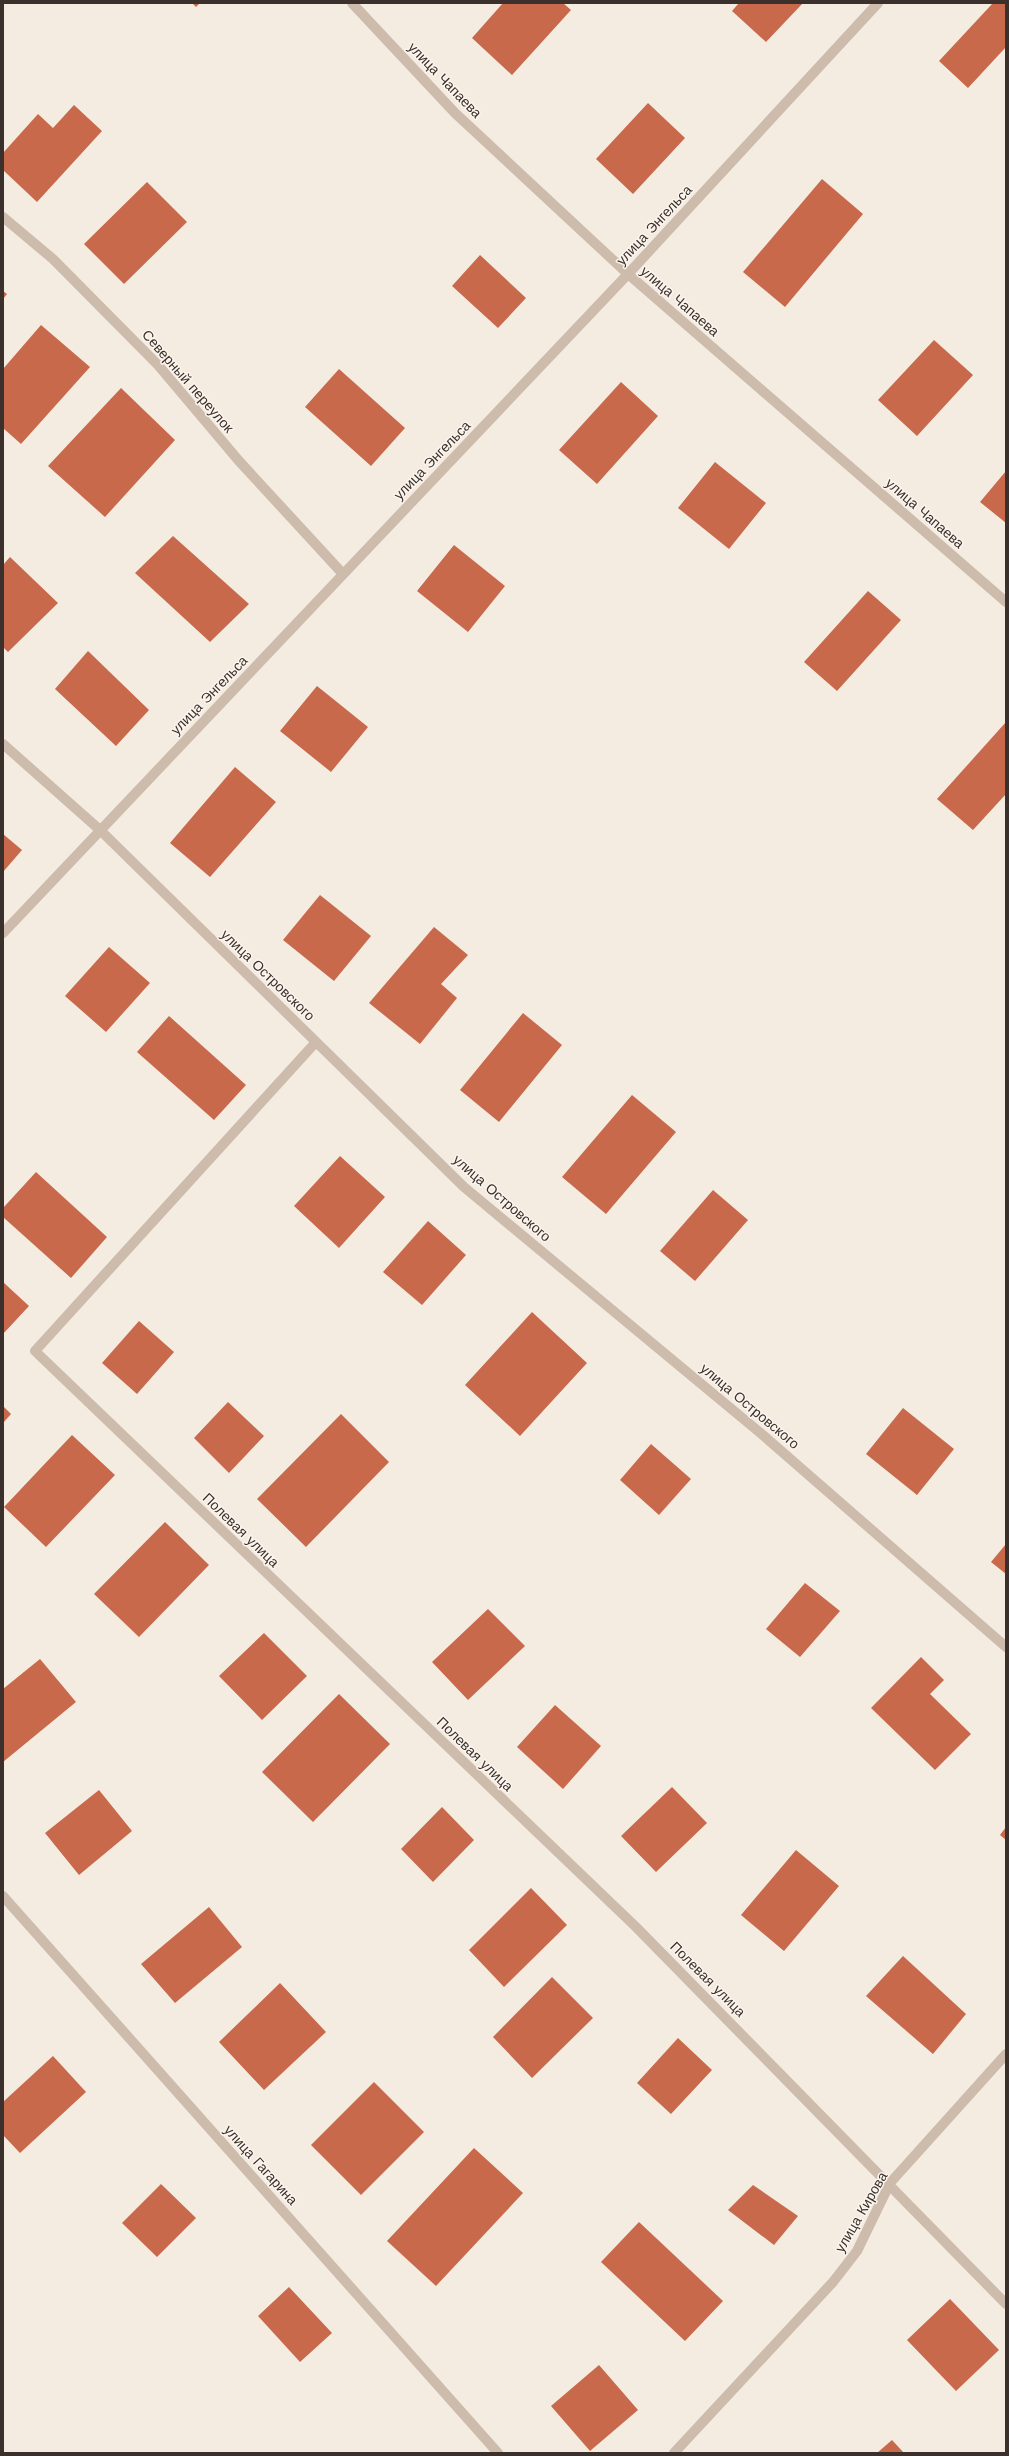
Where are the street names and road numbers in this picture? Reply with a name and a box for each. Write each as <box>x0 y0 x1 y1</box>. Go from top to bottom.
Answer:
street label: улица Чапаева <box>405 39 485 121</box>
street label: улица Энгельса <box>613 182 695 268</box>
street label: улица Чапаева <box>638 263 723 340</box>
street label: Северный переулок <box>139 326 238 436</box>
street label: улица Энгельса <box>390 417 474 503</box>
street label: улица Чапаева <box>883 475 968 552</box>
street label: улица Энгельса <box>167 652 251 738</box>
street label: улица Островского <box>218 926 318 1024</box>
street label: улица Островского <box>450 1151 554 1245</box>
street label: улица Островского <box>697 1360 803 1452</box>
street label: Полевая улица <box>200 1490 282 1570</box>
street label: Полевая улица <box>434 1714 516 1794</box>
street label: Полевая улица <box>667 1938 749 2020</box>
street label: улица Гагарина <box>221 2122 301 2208</box>
street label: улица Кирова <box>832 2169 891 2255</box>

